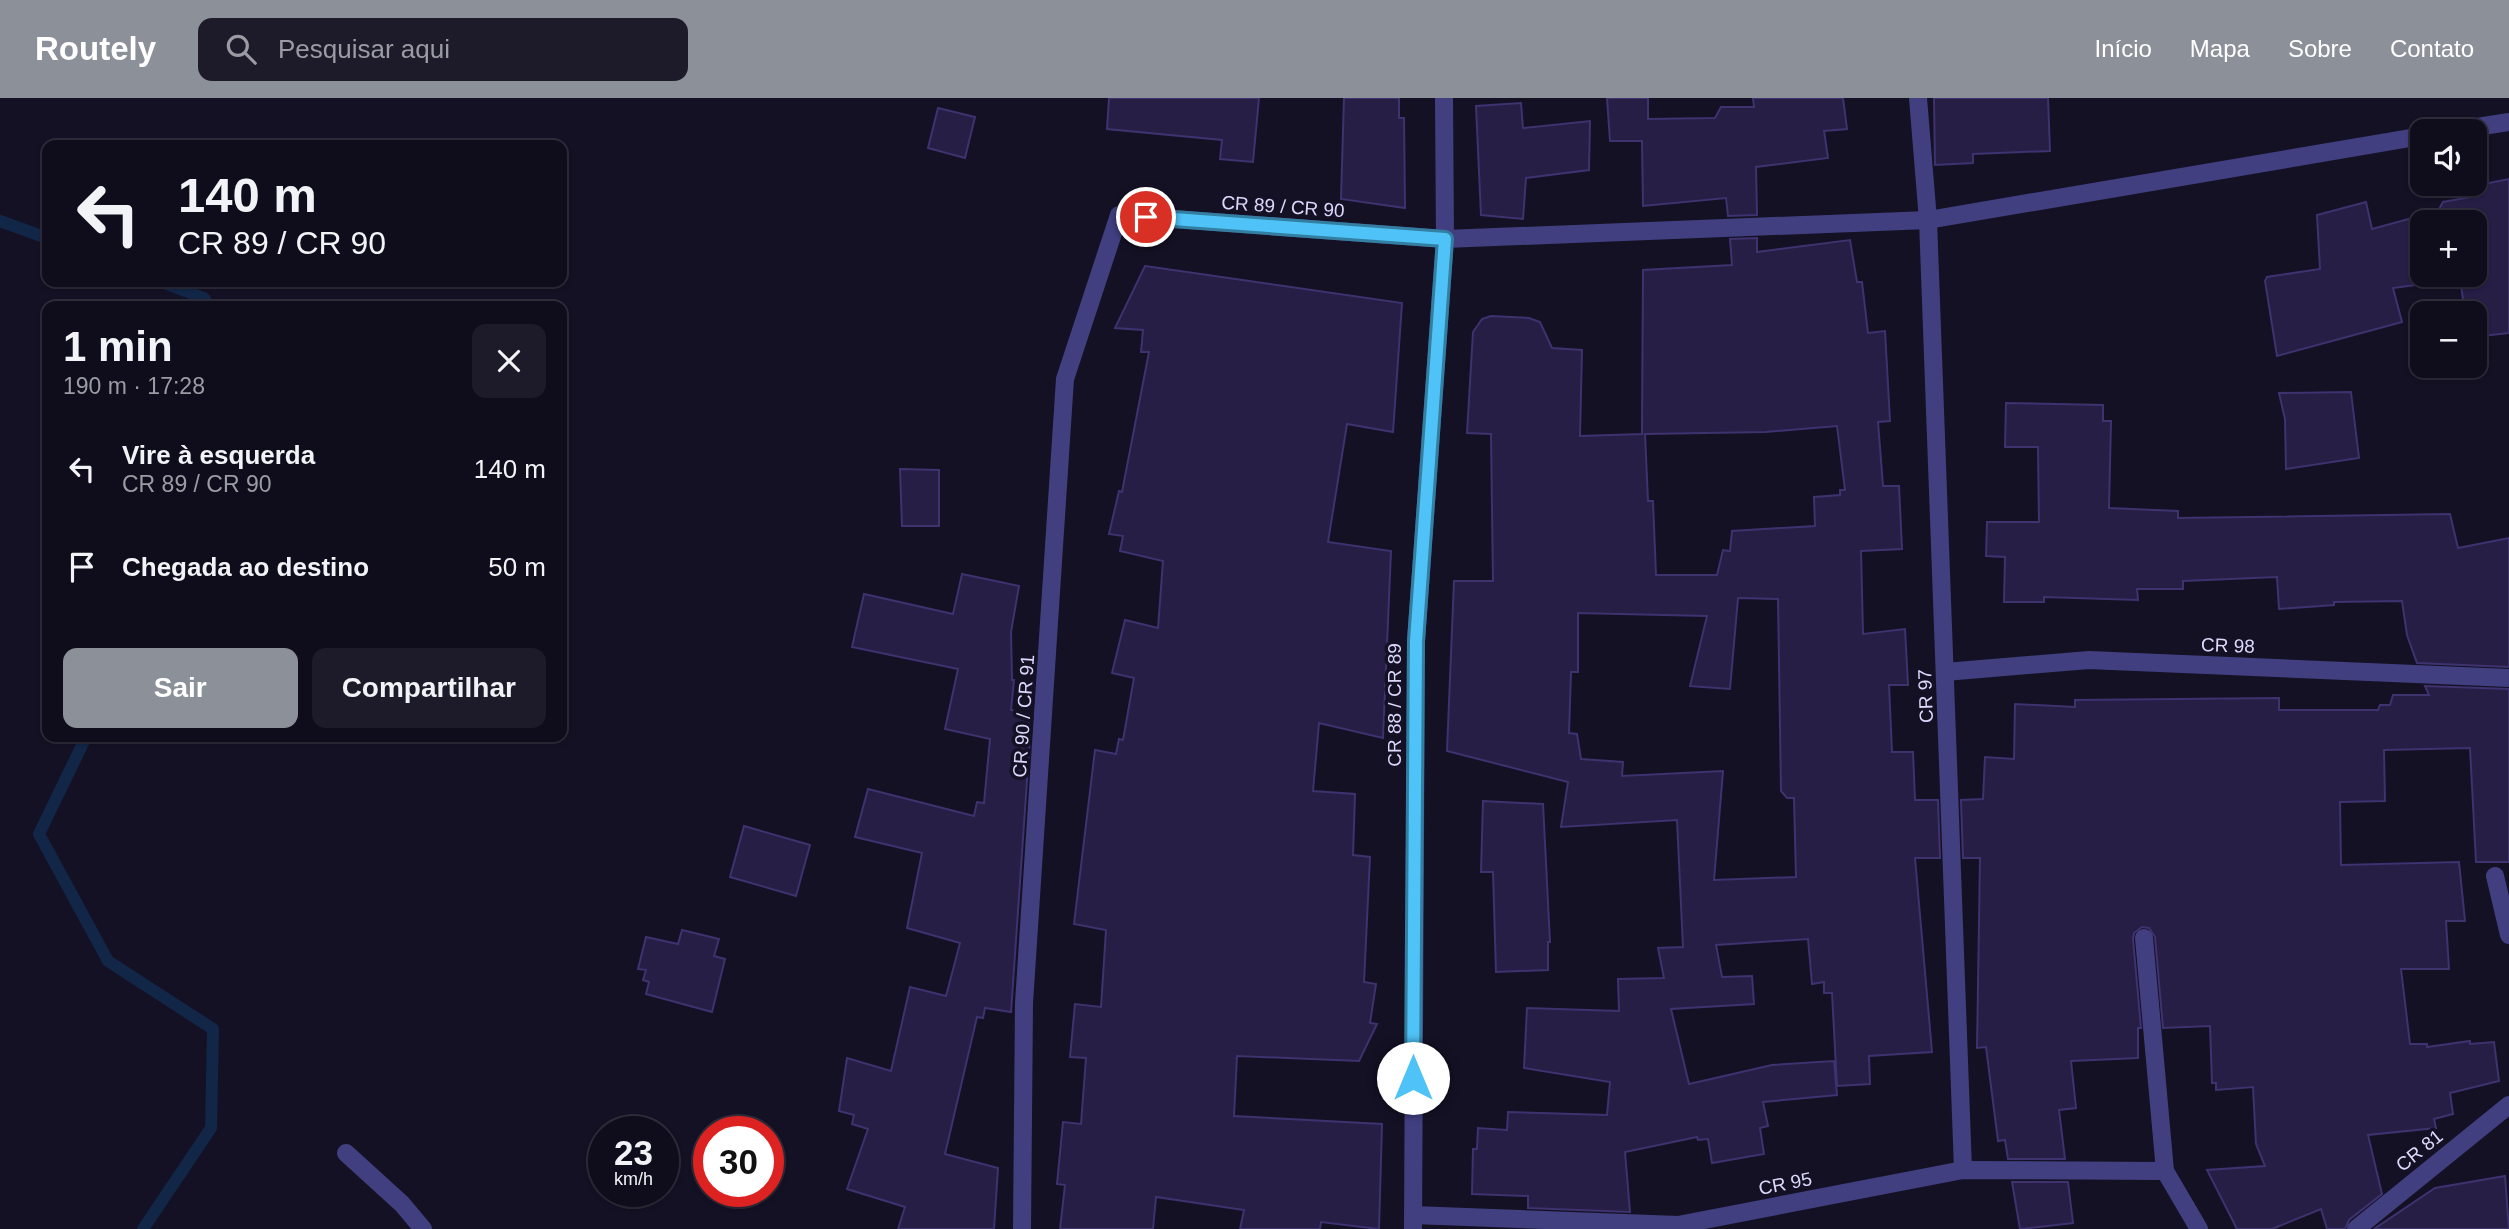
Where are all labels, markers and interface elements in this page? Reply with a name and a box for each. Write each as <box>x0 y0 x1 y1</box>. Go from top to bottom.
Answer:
search box <box>198 18 688 81</box>
text: Routely <box>35 30 156 67</box>
icon: search <box>222 30 260 68</box>
text: Pesquisar aqui <box>278 34 450 64</box>
text: Início <box>2094 35 2152 62</box>
text: Mapa <box>2190 35 2250 62</box>
text: Sobre <box>2288 35 2352 62</box>
text: Contato <box>2390 35 2474 62</box>
map controls <box>2410 119 2487 378</box>
button: sound <box>2410 119 2487 196</box>
icon: left <box>63 168 154 259</box>
text: 140 m <box>178 168 317 222</box>
pin <box>1116 187 1176 247</box>
street label: CR 89 / CR 90 <box>1221 192 1345 221</box>
icon: arrive <box>1127 198 1165 236</box>
button: + <box>2410 210 2487 287</box>
text: CR 89 / CR 90 <box>178 225 386 261</box>
button: − <box>2410 301 2487 378</box>
text: 1 min <box>63 323 173 370</box>
button: close <box>472 324 546 398</box>
text: 190 m · 17:28 <box>63 373 205 399</box>
text: Vire à esquerda <box>122 440 315 470</box>
icon: left <box>63 450 101 488</box>
text: 140 m <box>474 454 546 484</box>
text: CR 89 / CR 90 <box>122 471 272 497</box>
icon: arrive <box>63 548 101 586</box>
text: Chegada ao destino <box>122 552 369 582</box>
text: 50 m <box>488 552 546 582</box>
street label: CR 98 <box>2201 634 2255 657</box>
street label: CR 88 / CR 89 <box>1384 643 1405 767</box>
button: Sair <box>63 648 298 728</box>
button: Compartilhar <box>312 648 546 728</box>
street label: CR 90 / CR 91 <box>1009 654 1038 778</box>
street label: CR 97 <box>1914 669 1937 723</box>
position arrow <box>1376 1041 1450 1115</box>
speed limit sign: 30 <box>693 1116 784 1207</box>
street label: CR 81 <box>2392 1125 2447 1175</box>
text: 23 <box>614 1133 653 1172</box>
street label: CR 95 <box>1757 1168 1814 1199</box>
text: km/h <box>614 1169 653 1189</box>

